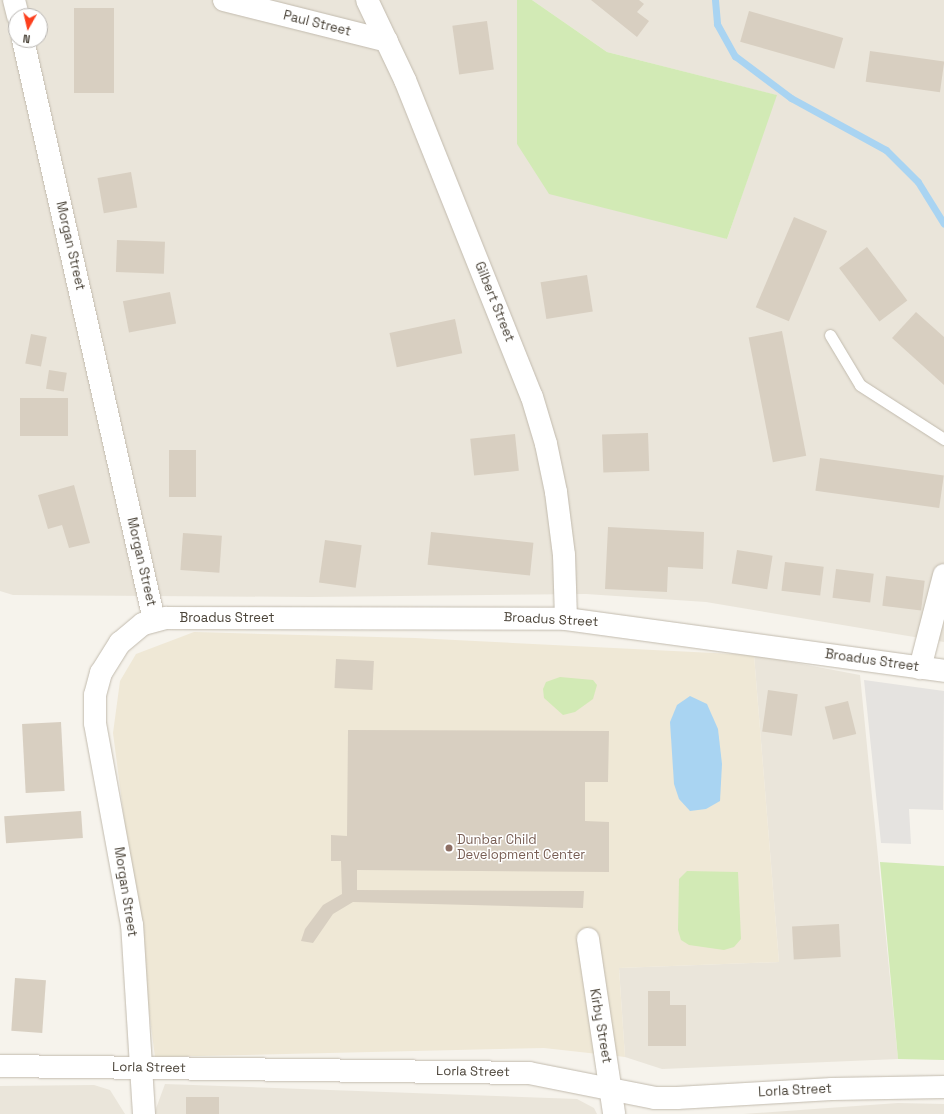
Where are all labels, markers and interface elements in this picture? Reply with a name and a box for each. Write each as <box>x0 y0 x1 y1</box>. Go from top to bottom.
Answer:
north arrow <box>8 8 48 48</box>
street label: Paul Street <box>282 8 352 40</box>
text: N <box>22 31 31 46</box>
street label: Morgan Street <box>52 200 88 292</box>
street label: Gilbert Street <box>471 260 517 344</box>
street label: Morgan Street <box>123 516 159 608</box>
street label: Broadus Street <box>180 610 274 626</box>
street label: Broadus Street <box>503 610 599 630</box>
street label: Broadus Street <box>824 647 920 675</box>
place label: Dunbar Child Development Center <box>457 833 585 864</box>
marker: Dunbar Child Development Center <box>444 843 454 853</box>
street label: Morgan Street <box>110 846 140 938</box>
street label: Kirby Street <box>586 988 614 1064</box>
street label: Lorla Street <box>112 1060 186 1076</box>
street label: Lorla Street <box>436 1064 510 1080</box>
street label: Lorla Street <box>758 1081 832 1101</box>

